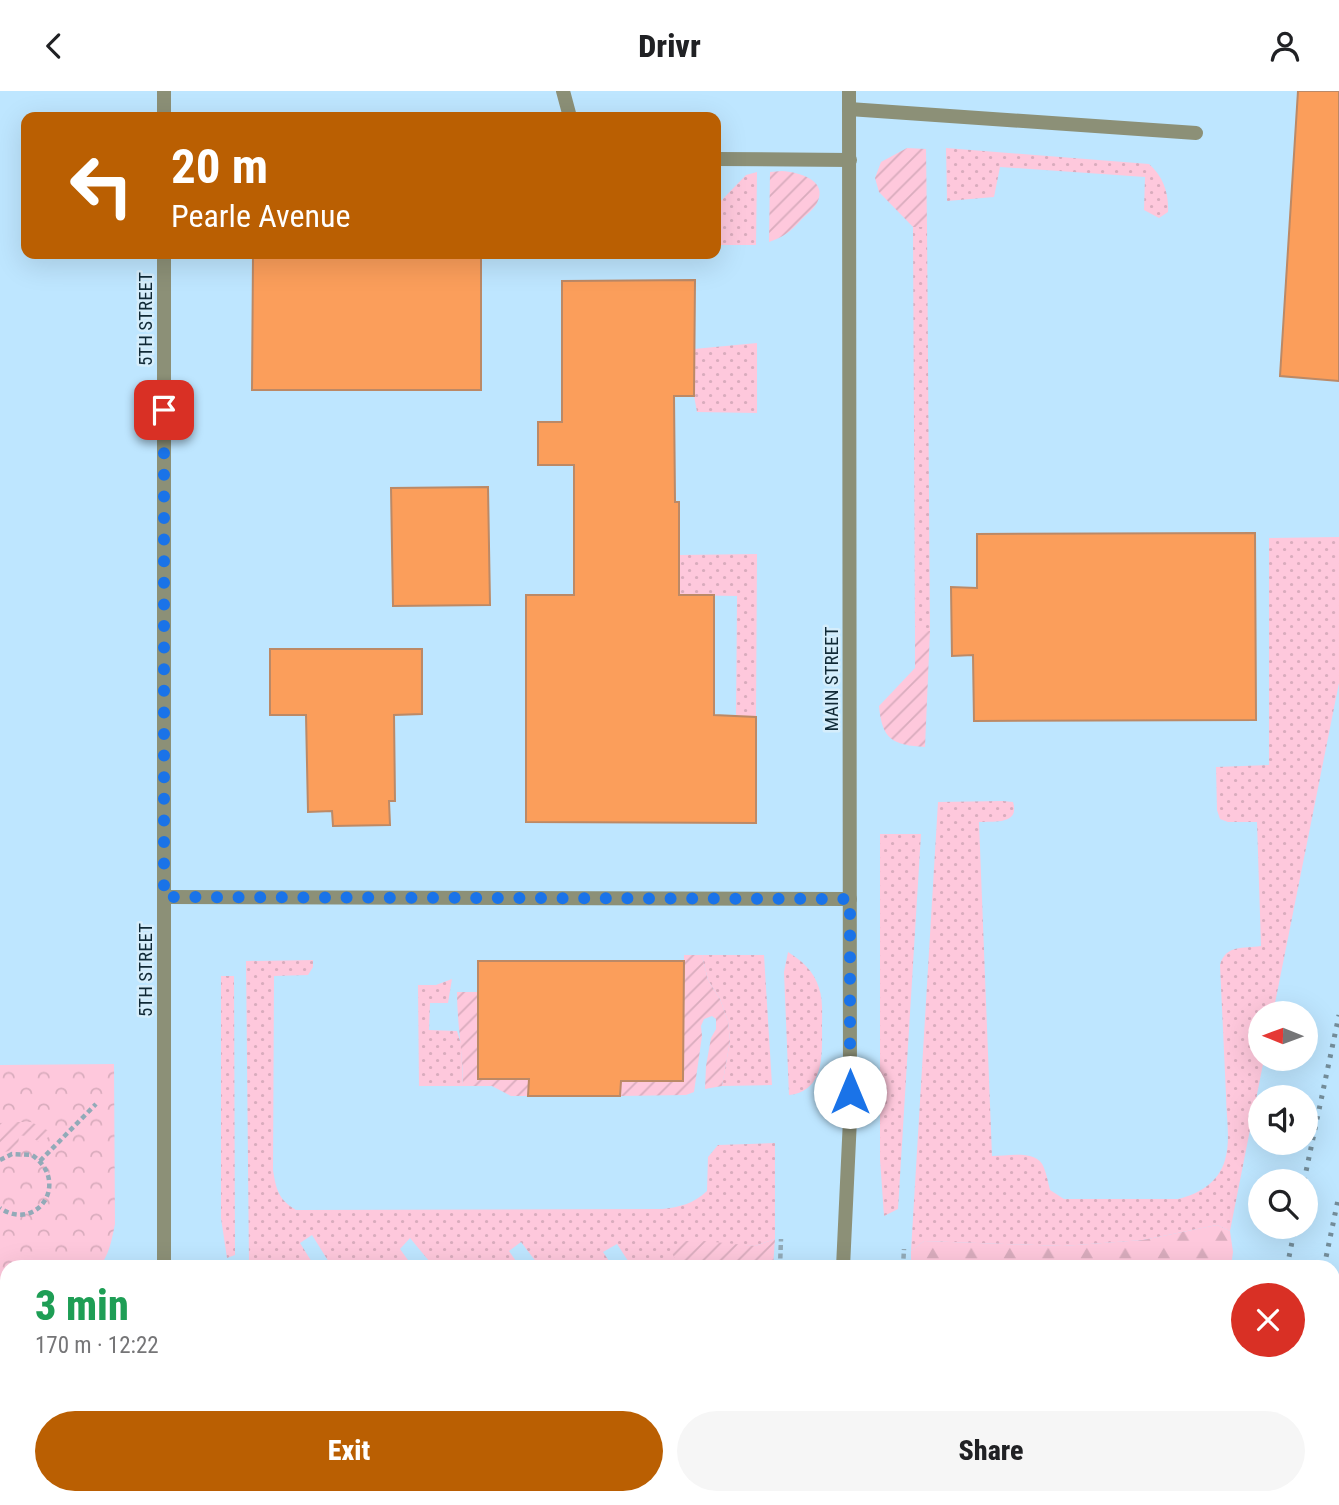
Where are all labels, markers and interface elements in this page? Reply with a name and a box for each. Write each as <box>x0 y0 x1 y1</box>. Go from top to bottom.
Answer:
icon: back <box>35 27 73 65</box>
text: Drivr <box>638 27 701 65</box>
icon: person <box>1266 27 1304 65</box>
text: 20 m <box>171 138 268 195</box>
icon: left <box>56 140 147 231</box>
text: Pearle Avenue <box>171 197 350 235</box>
street label: 5TH STREET <box>134 272 157 366</box>
pin <box>134 380 194 440</box>
icon: arrive <box>145 391 183 429</box>
street label: MAIN STREET <box>820 626 843 732</box>
street label: 5TH STREET <box>134 923 157 1017</box>
north arrow <box>1248 1001 1318 1071</box>
map controls <box>1248 1001 1318 1239</box>
position arrow <box>813 1055 887 1129</box>
button: sound <box>1248 1085 1318 1155</box>
button: search <box>1248 1169 1318 1239</box>
text: 3 min <box>35 1281 129 1330</box>
button: close <box>1231 1283 1305 1357</box>
text: 170 m · 12:22 <box>35 1332 159 1359</box>
button: Exit <box>35 1411 663 1491</box>
button: Share <box>677 1411 1305 1491</box>

